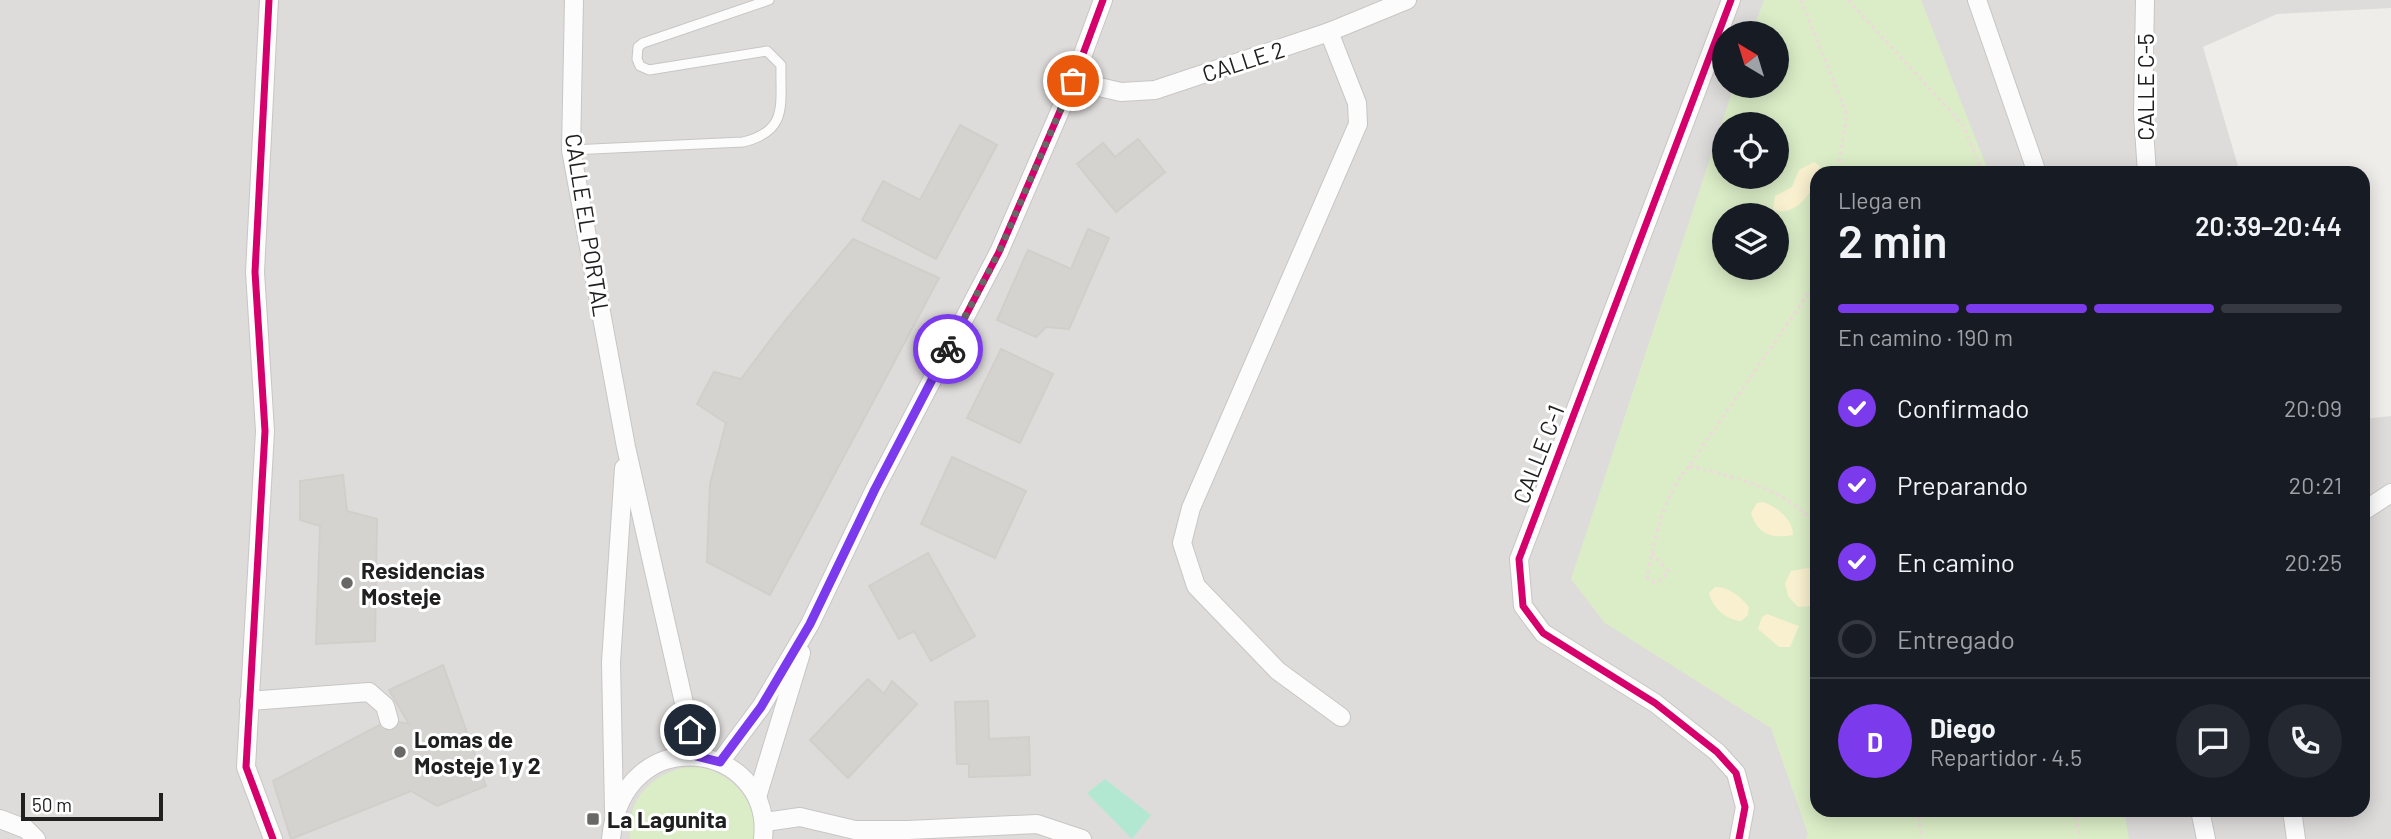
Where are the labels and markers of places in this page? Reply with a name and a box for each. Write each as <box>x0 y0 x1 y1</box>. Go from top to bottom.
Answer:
pin <box>1043 51 1103 111</box>
place label: Residencias Mosteje <box>361 556 485 610</box>
marker: Residencias Mosteje <box>339 575 355 591</box>
pin <box>660 700 720 760</box>
place label: Lomas de Mosteje 1 y 2 <box>414 725 541 779</box>
marker: Lomas de Mosteje 1 y 2 <box>392 744 408 760</box>
place label: La Lagunita <box>607 805 727 833</box>
marker: La Lagunita <box>585 811 601 827</box>

